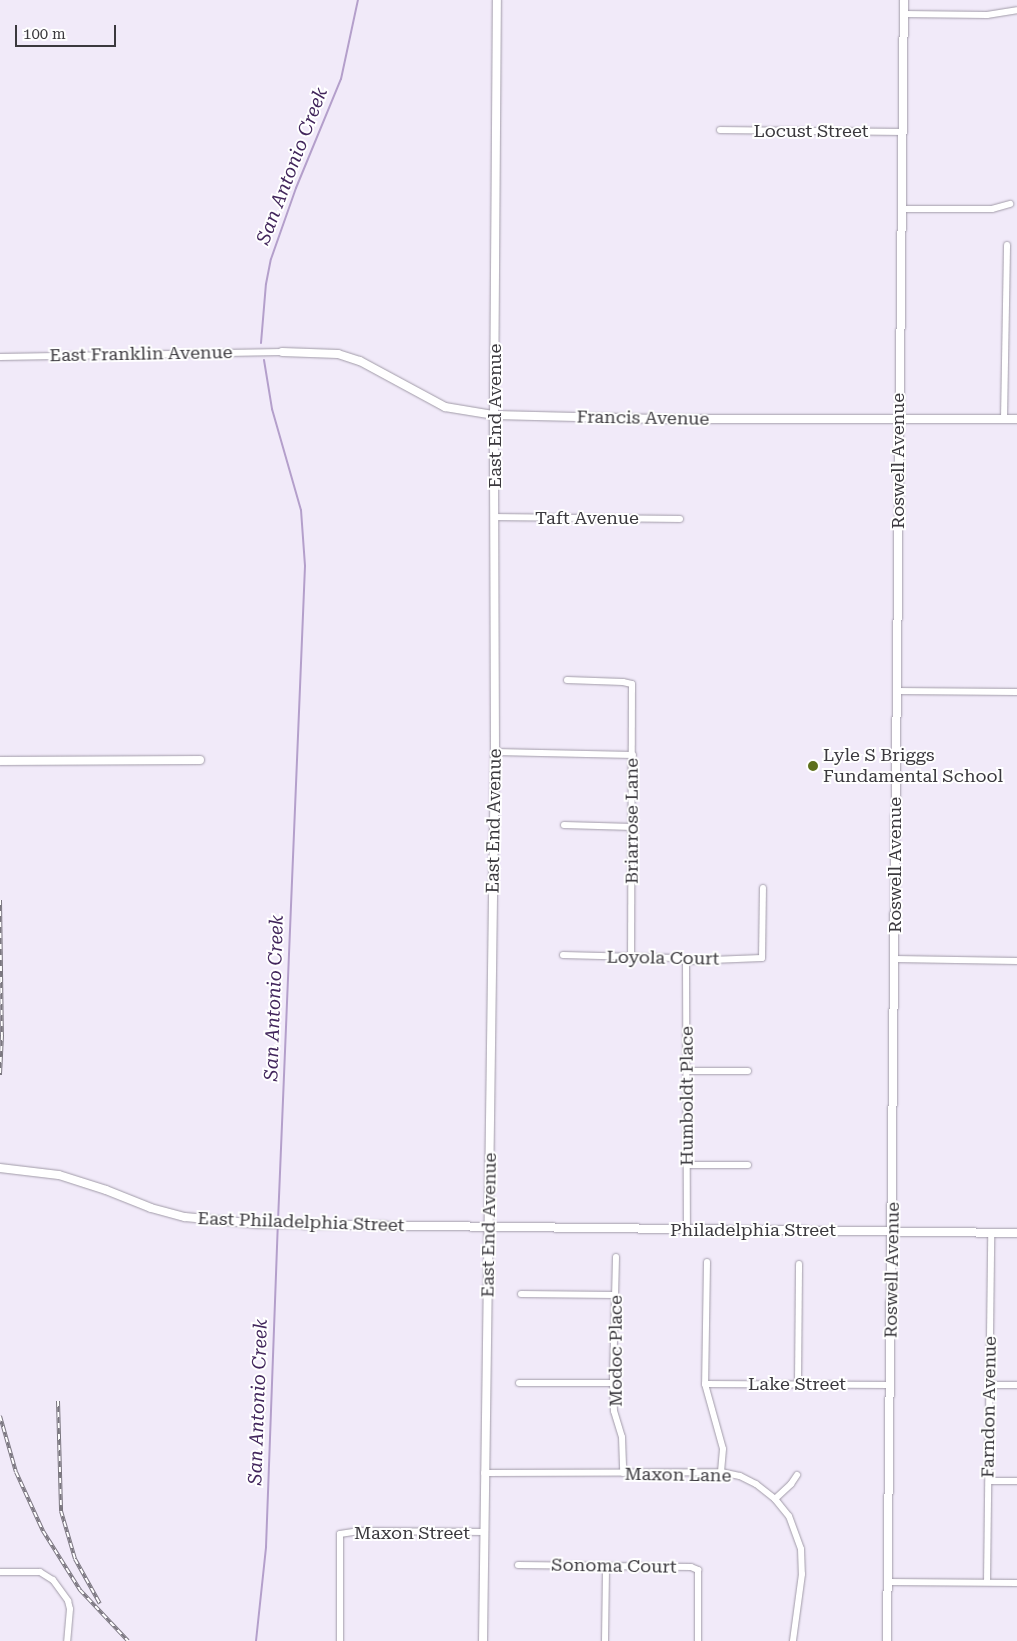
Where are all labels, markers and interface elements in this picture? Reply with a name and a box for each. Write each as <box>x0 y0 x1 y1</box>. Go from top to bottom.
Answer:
scale bar <box>18 15 119 47</box>
text: 100 m <box>23 25 66 43</box>
water label: San Antonio Creek <box>252 84 332 248</box>
street label: Locust Street <box>753 120 869 142</box>
street label: East Franklin Avenue <box>49 342 233 366</box>
street label: East End Avenue <box>484 344 506 488</box>
street label: Roswell Avenue <box>887 393 909 529</box>
street label: Francis Avenue <box>576 406 710 430</box>
street label: Taft Avenue <box>535 507 639 529</box>
place label: Lyle S Briggs Fundamental School <box>823 745 1003 788</box>
street label: East End Avenue <box>482 748 506 894</box>
street label: Briarrose Lane <box>621 758 643 884</box>
marker: Lyle S Briggs Fundamental School <box>807 760 819 772</box>
street label: Roswell Avenue <box>884 797 906 933</box>
water label: San Antonio Creek <box>260 915 288 1081</box>
street label: Loyola Court <box>606 946 720 970</box>
street label: Humboldt Place <box>676 1026 698 1166</box>
street label: East End Avenue <box>477 1152 501 1298</box>
street label: Roswell Avenue <box>880 1202 904 1338</box>
street label: East Philadelphia Street <box>197 1208 405 1236</box>
street label: Philadelphia Street <box>670 1219 836 1241</box>
street label: Modoc Place <box>605 1295 627 1407</box>
water label: San Antonio Creek <box>244 1319 272 1485</box>
street label: Farndon Avenue <box>977 1336 1001 1478</box>
street label: Lake Street <box>748 1373 846 1395</box>
street label: Maxon Lane <box>624 1463 732 1487</box>
street label: Maxon Street <box>354 1522 470 1544</box>
street label: Sonoma Court <box>551 1554 677 1578</box>

